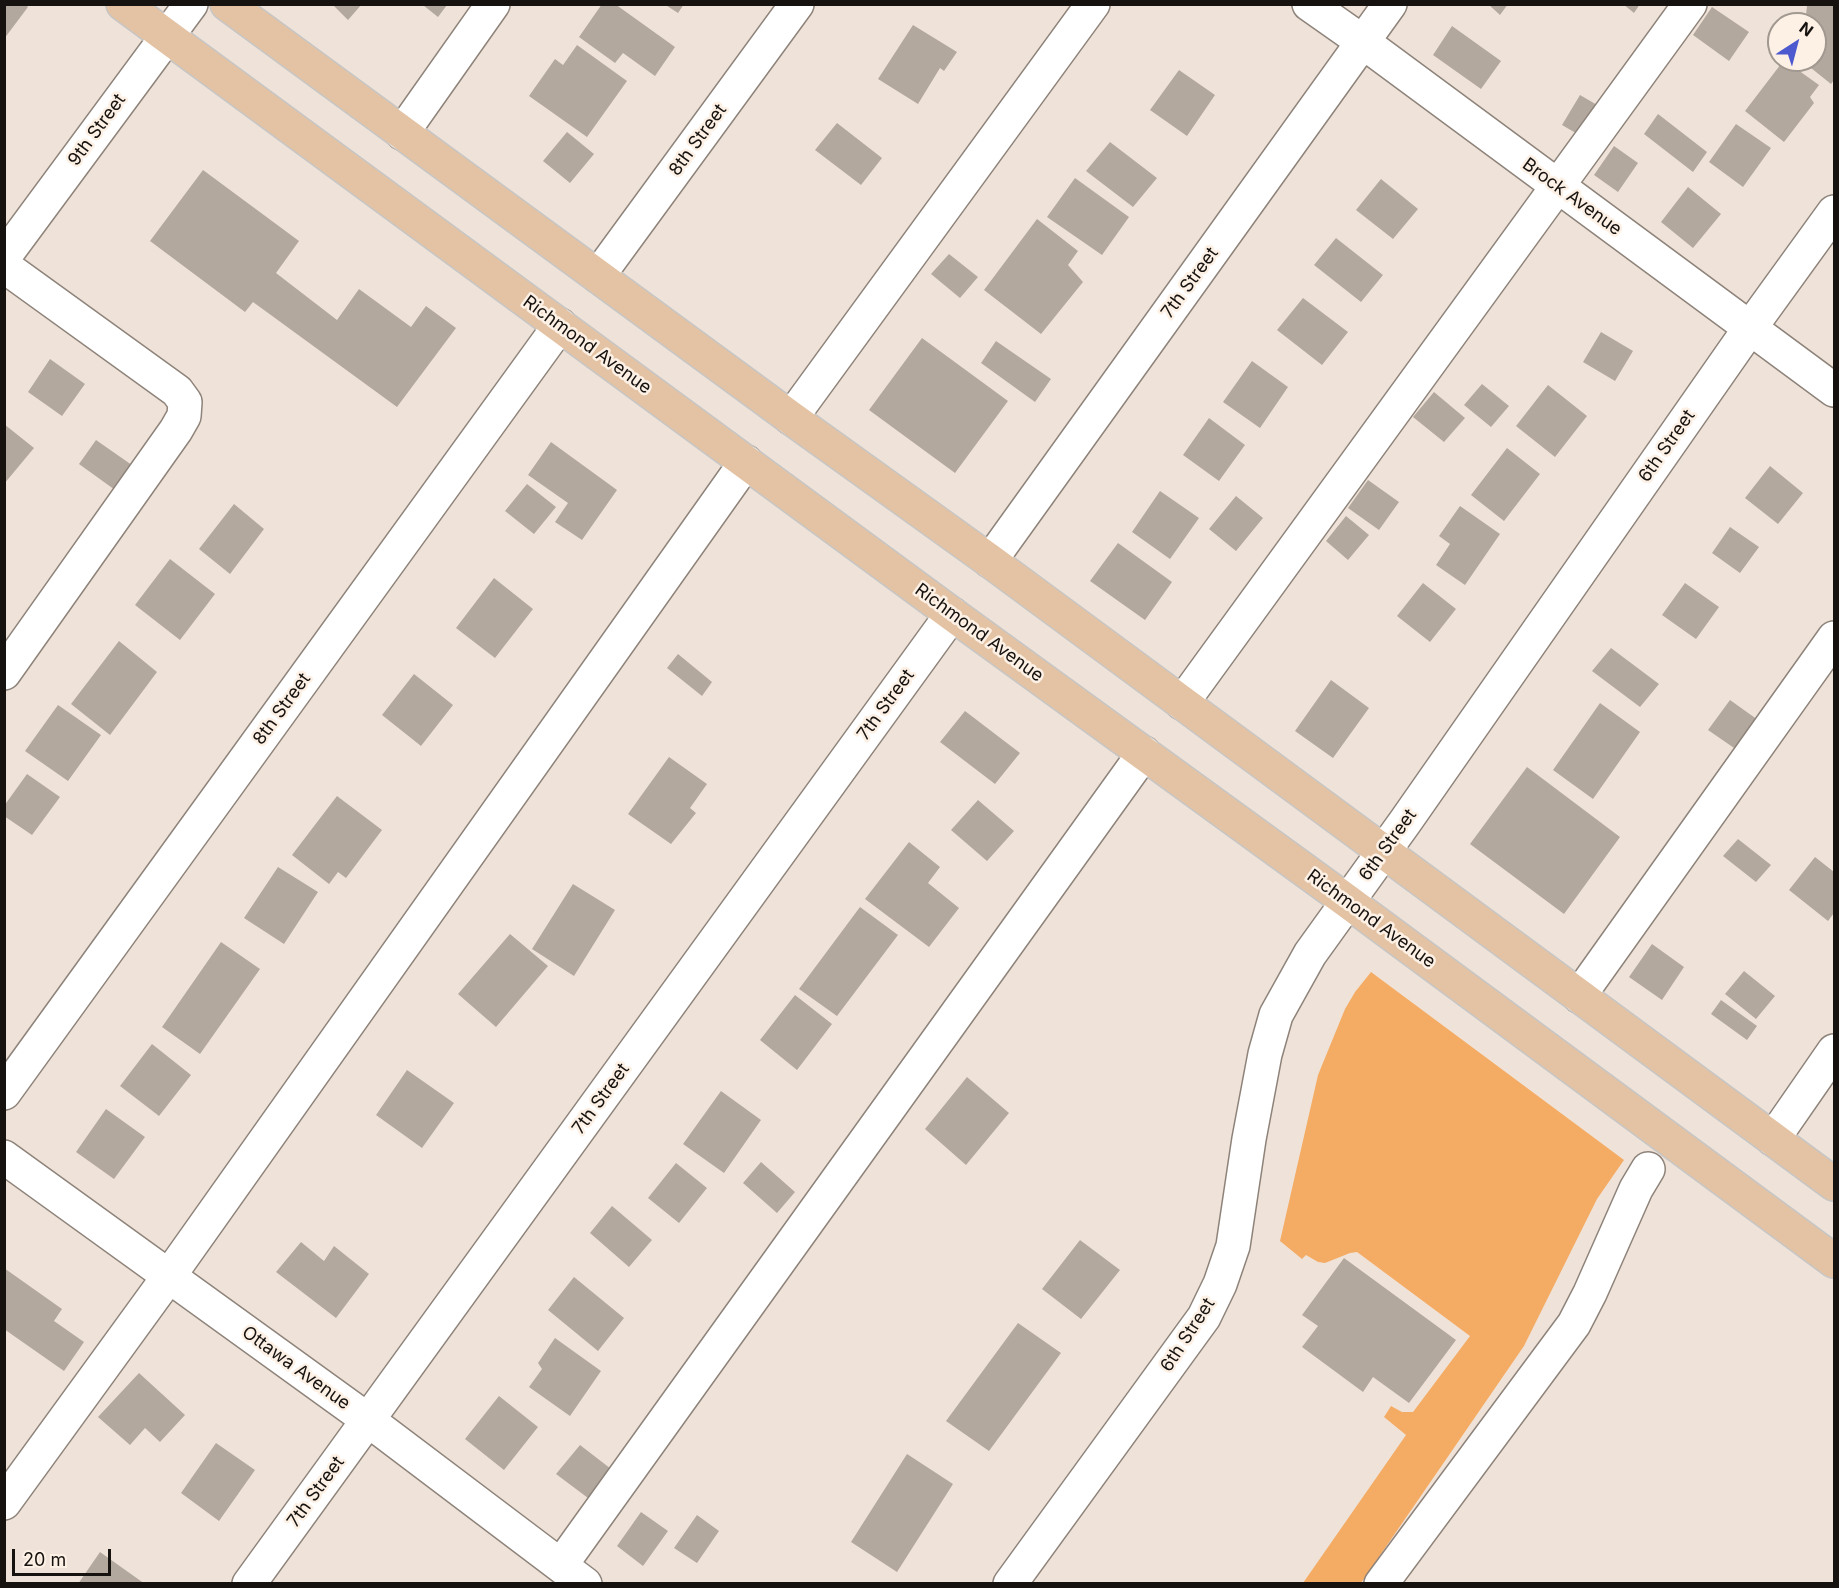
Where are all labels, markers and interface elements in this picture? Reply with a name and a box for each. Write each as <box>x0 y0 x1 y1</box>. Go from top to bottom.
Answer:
north arrow <box>1767 12 1827 72</box>
text: N <box>1796 17 1817 41</box>
street label: 9th Street <box>64 90 130 170</box>
street label: 8th Street <box>665 100 731 180</box>
street label: Brock Avenue <box>1518 154 1626 240</box>
street label: 7th Street <box>1157 243 1223 323</box>
street label: Richmond Avenue <box>519 291 655 399</box>
street label: 6th Street <box>1634 406 1700 486</box>
street label: Richmond Avenue <box>911 579 1047 687</box>
street label: 7th Street <box>853 665 919 745</box>
street label: 8th Street <box>249 669 315 749</box>
street label: 6th Street <box>1355 805 1421 885</box>
street label: Richmond Avenue <box>1303 865 1439 973</box>
street label: 7th Street <box>568 1059 634 1139</box>
street label: 6th Street <box>1156 1294 1220 1376</box>
street label: Ottawa Avenue <box>238 1322 354 1414</box>
street label: 7th Street <box>283 1452 349 1532</box>
scale bar <box>15 1537 114 1575</box>
text: 20 m <box>23 1549 66 1570</box>

